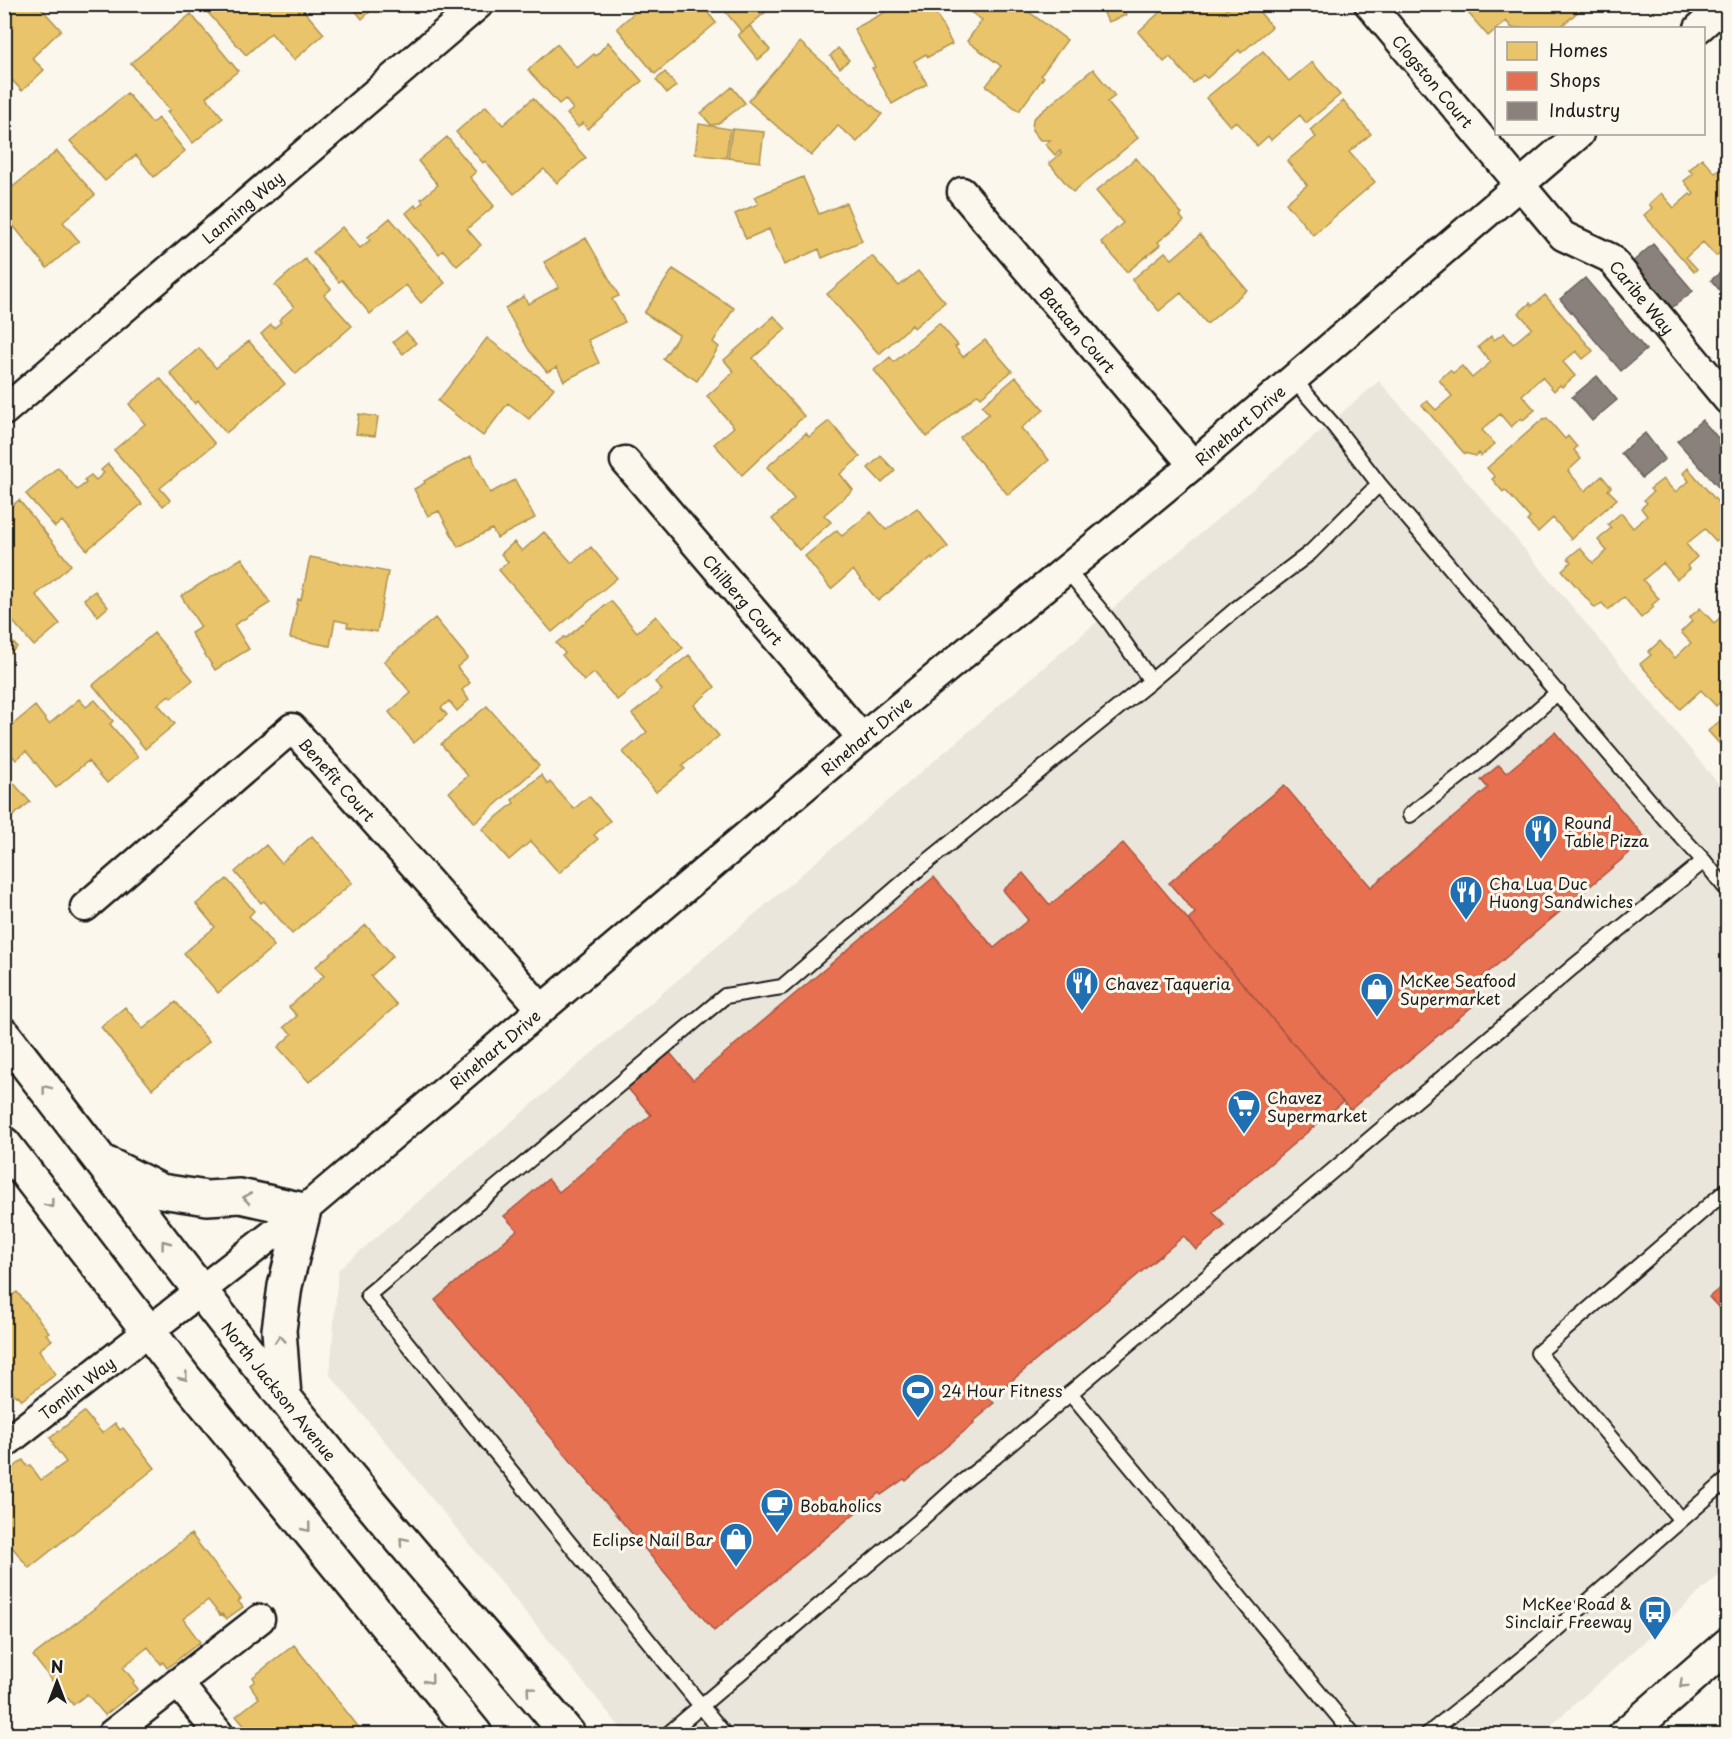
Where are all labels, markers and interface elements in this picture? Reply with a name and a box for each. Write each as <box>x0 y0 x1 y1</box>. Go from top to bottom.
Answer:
legend <box>1495 27 1705 135</box>
street label: Clogston Court <box>1387 29 1480 133</box>
text: Homes <box>1549 36 1607 63</box>
text: Shops <box>1549 66 1600 93</box>
text: Industry <box>1549 96 1620 123</box>
street label: Lanning Way <box>196 165 289 249</box>
street label: Caribe Way <box>1604 255 1680 339</box>
street label: Bataan Court <box>1035 281 1122 378</box>
street label: Rinehart Drive <box>1189 379 1290 471</box>
street label: Chilberg Court <box>697 549 789 650</box>
street label: Rinehart Drive <box>815 690 917 780</box>
street label: Benefit Court <box>293 732 382 827</box>
place label: Round Table Pizza <box>1564 810 1649 852</box>
restaurant icon: Round Table Pizza <box>1523 813 1559 860</box>
place label: Cha Lua Duc Huong Sandwiches <box>1489 871 1633 913</box>
restaurant icon: Cha Lua Duc Huong Sandwiches <box>1448 874 1484 921</box>
restaurant icon: Chavez Taqueria <box>1064 965 1100 1012</box>
place label: McKee Seafood Supermarket <box>1400 968 1516 1010</box>
place label: Chavez Taqueria <box>1105 971 1231 995</box>
shop icon: McKee Seafood Supermarket <box>1359 971 1395 1018</box>
street label: Rinehart Drive <box>444 1003 545 1094</box>
one-way arrow <box>42 1085 53 1096</box>
place label: Chavez Supermarket <box>1267 1085 1368 1127</box>
supermarket icon: Chavez Supermarket <box>1226 1088 1262 1135</box>
one-way arrow <box>242 1193 252 1205</box>
one-way arrow <box>43 1197 54 1208</box>
one-way arrow <box>161 1239 172 1250</box>
street label: North Jackson Avenue <box>216 1316 343 1466</box>
one-way arrow <box>273 1334 286 1343</box>
street label: Tomlin Way <box>33 1350 120 1425</box>
one-way arrow <box>176 1370 187 1381</box>
sports icon: 24 Hour Fitness <box>900 1372 936 1419</box>
place label: 24 Hour Fitness <box>941 1378 1062 1402</box>
cafe icon: Bobaholics <box>759 1487 795 1534</box>
place label: Bobaholics <box>800 1493 882 1517</box>
one-way arrow <box>300 1521 311 1532</box>
shop icon: Eclipse Nail Bar <box>718 1521 754 1568</box>
place label: Eclipse Nail Bar <box>592 1527 713 1551</box>
one-way arrow <box>400 1537 411 1548</box>
place label: McKee Road & Sinclair Freeway <box>1505 1591 1632 1633</box>
bus stop icon: McKee Road & Sinclair Freeway <box>1637 1594 1673 1641</box>
north arrow <box>27 1652 87 1712</box>
text: N <box>51 1654 63 1678</box>
one-way arrow <box>423 1673 434 1684</box>
one-way arrow <box>1679 1677 1690 1688</box>
one-way arrow <box>526 1686 537 1697</box>

